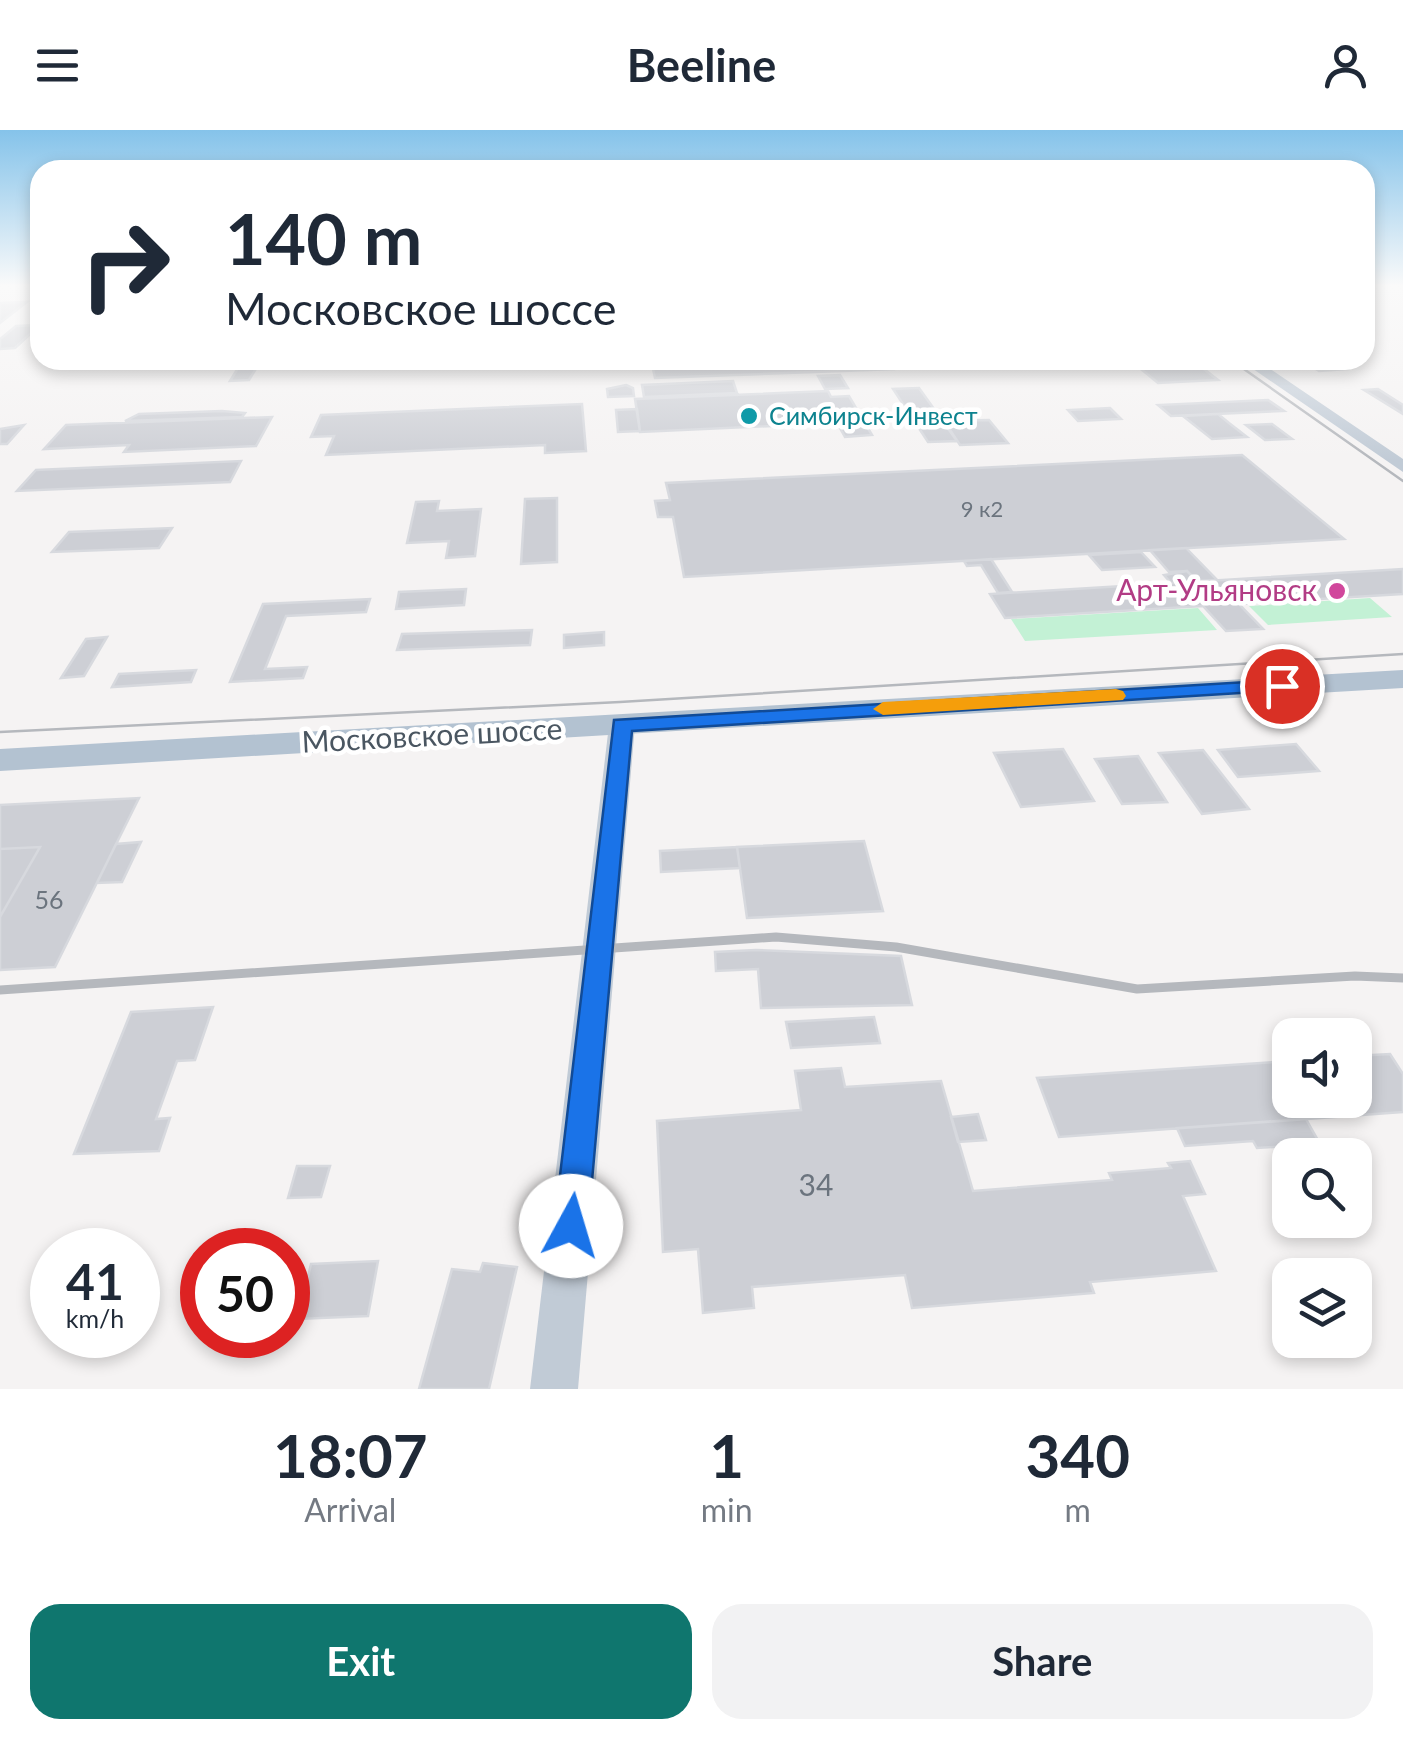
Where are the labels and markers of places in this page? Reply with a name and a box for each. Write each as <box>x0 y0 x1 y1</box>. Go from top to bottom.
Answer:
place label: Симбирск-Инвест <box>769 400 978 430</box>
marker: Симбирск-Инвест <box>738 405 760 427</box>
place label: Арт-Ульяновск <box>1116 571 1317 607</box>
marker: Арт-Ульяновск <box>1326 580 1348 602</box>
pin <box>1240 644 1325 729</box>

